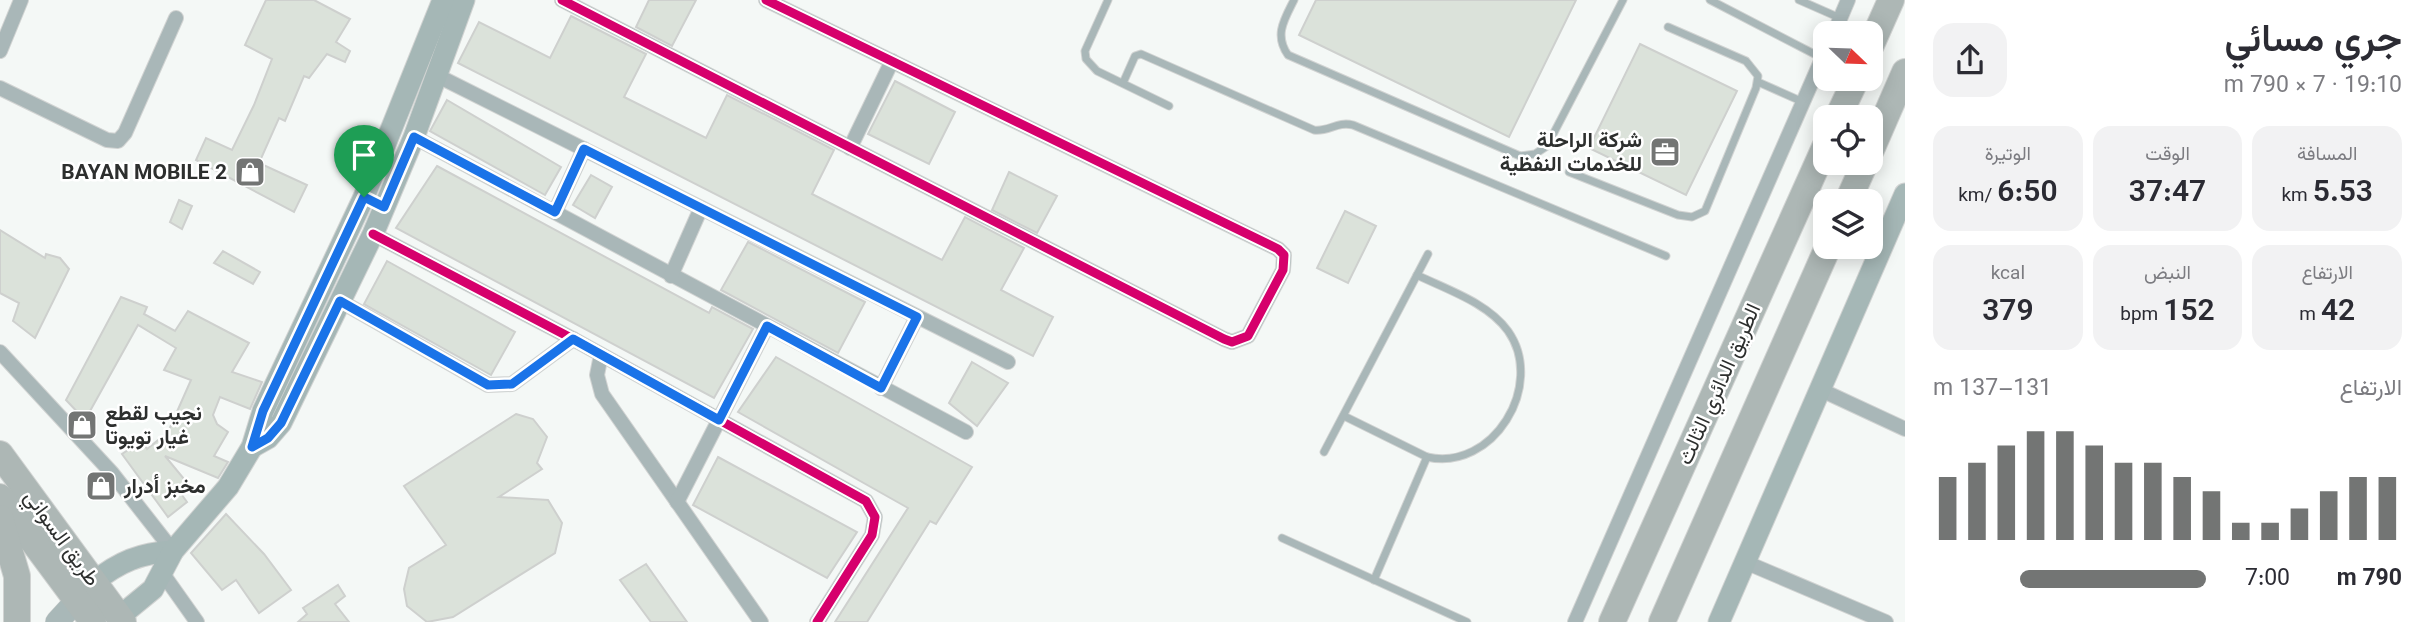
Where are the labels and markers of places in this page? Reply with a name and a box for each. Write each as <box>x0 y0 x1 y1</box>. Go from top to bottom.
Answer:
pin <box>334 125 394 197</box>
place label: شركة الراحلة للخدمات النفظية <box>1500 125 1642 182</box>
office icon: شركة الراحلة للخدمات النفظية <box>1648 135 1682 169</box>
shop icon: BAYAN MOBILE 2 <box>233 155 267 189</box>
place label: BAYAN MOBILE 2 <box>61 157 227 190</box>
place label: نجيب لقطع غيار تويوتا <box>105 398 202 455</box>
shop icon: نجيب لقطع غيار تويوتا <box>65 408 99 442</box>
shop icon: مخبز أدرار <box>84 469 118 503</box>
place label: مخبز أدرار <box>123 471 206 504</box>

